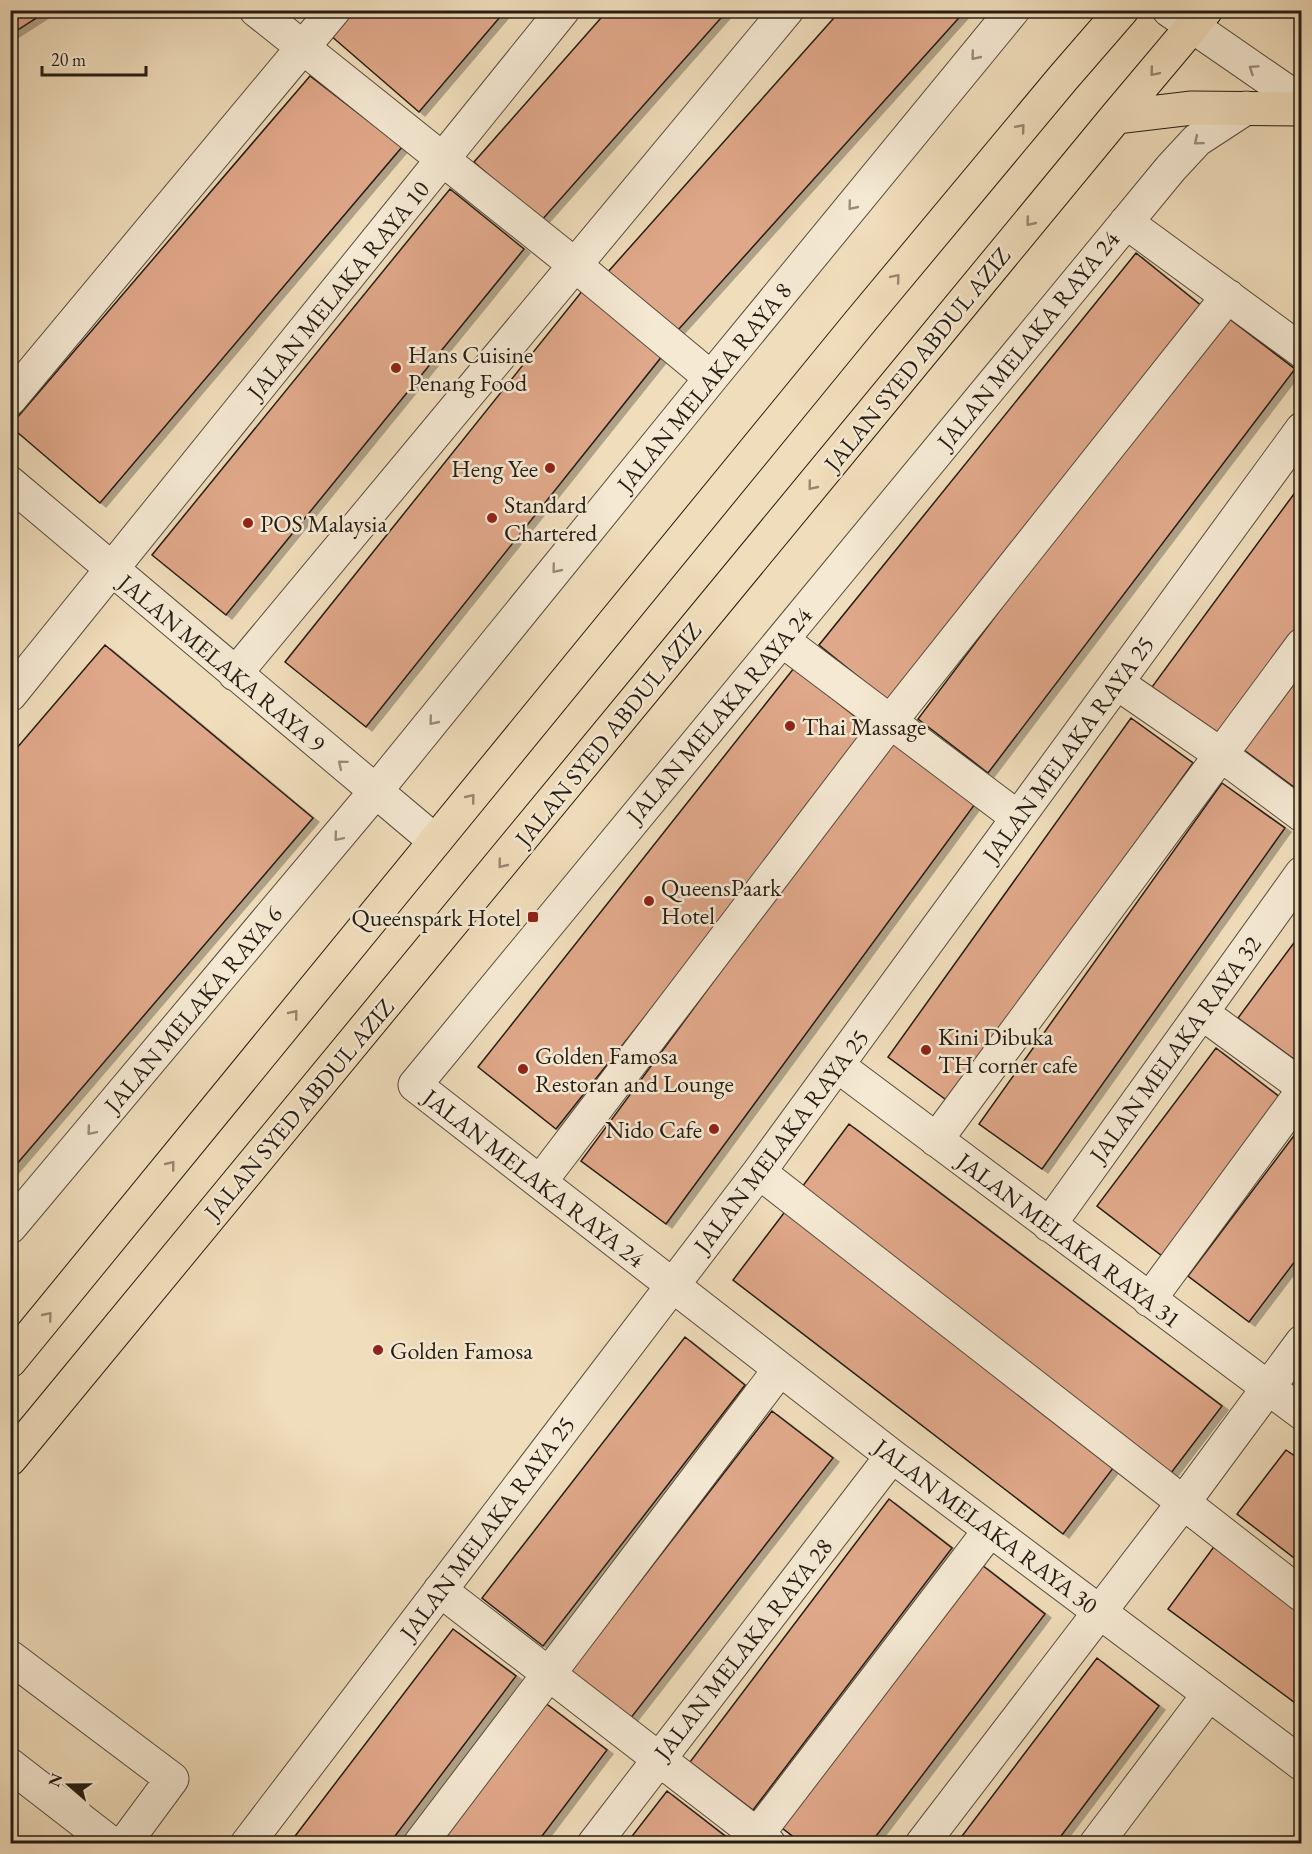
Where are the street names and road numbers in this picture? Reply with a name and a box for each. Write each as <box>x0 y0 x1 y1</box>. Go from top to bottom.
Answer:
street label: JALAN MELAKA RAYA 10 <box>239 174 436 407</box>
street label: JALAN MELAKA RAYA 24 <box>929 224 1126 457</box>
street label: JALAN SYED ABDUL AZIZ <box>816 240 1017 479</box>
street label: JALAN MELAKA RAYA 8 <box>609 276 798 500</box>
street label: JALAN MELAKA RAYA 9 <box>110 566 332 759</box>
street label: JALAN MELAKA RAYA 24 <box>618 600 819 831</box>
street label: JALAN SYED ABDUL AZIZ <box>507 615 708 854</box>
street label: JALAN MELAKA RAYA 25 <box>974 630 1161 870</box>
street label: JALAN MELAKA RAYA 6 <box>96 899 289 1121</box>
street label: JALAN MELAKA RAYA 32 <box>1081 929 1268 1170</box>
street label: JALAN SYED ABDUL AZIZ <box>196 992 401 1228</box>
street label: JALAN MELAKA RAYA 25 <box>685 1023 875 1261</box>
street label: JALAN MELAKA RAYA 24 <box>415 1081 651 1274</box>
street label: JALAN MELAKA RAYA 31 <box>949 1144 1187 1334</box>
street label: JALAN MELAKA RAYA 25 <box>391 1410 581 1648</box>
street label: JALAN MELAKA RAYA 30 <box>866 1430 1104 1620</box>
street label: JALAN MELAKA RAYA 28 <box>646 1532 839 1768</box>

